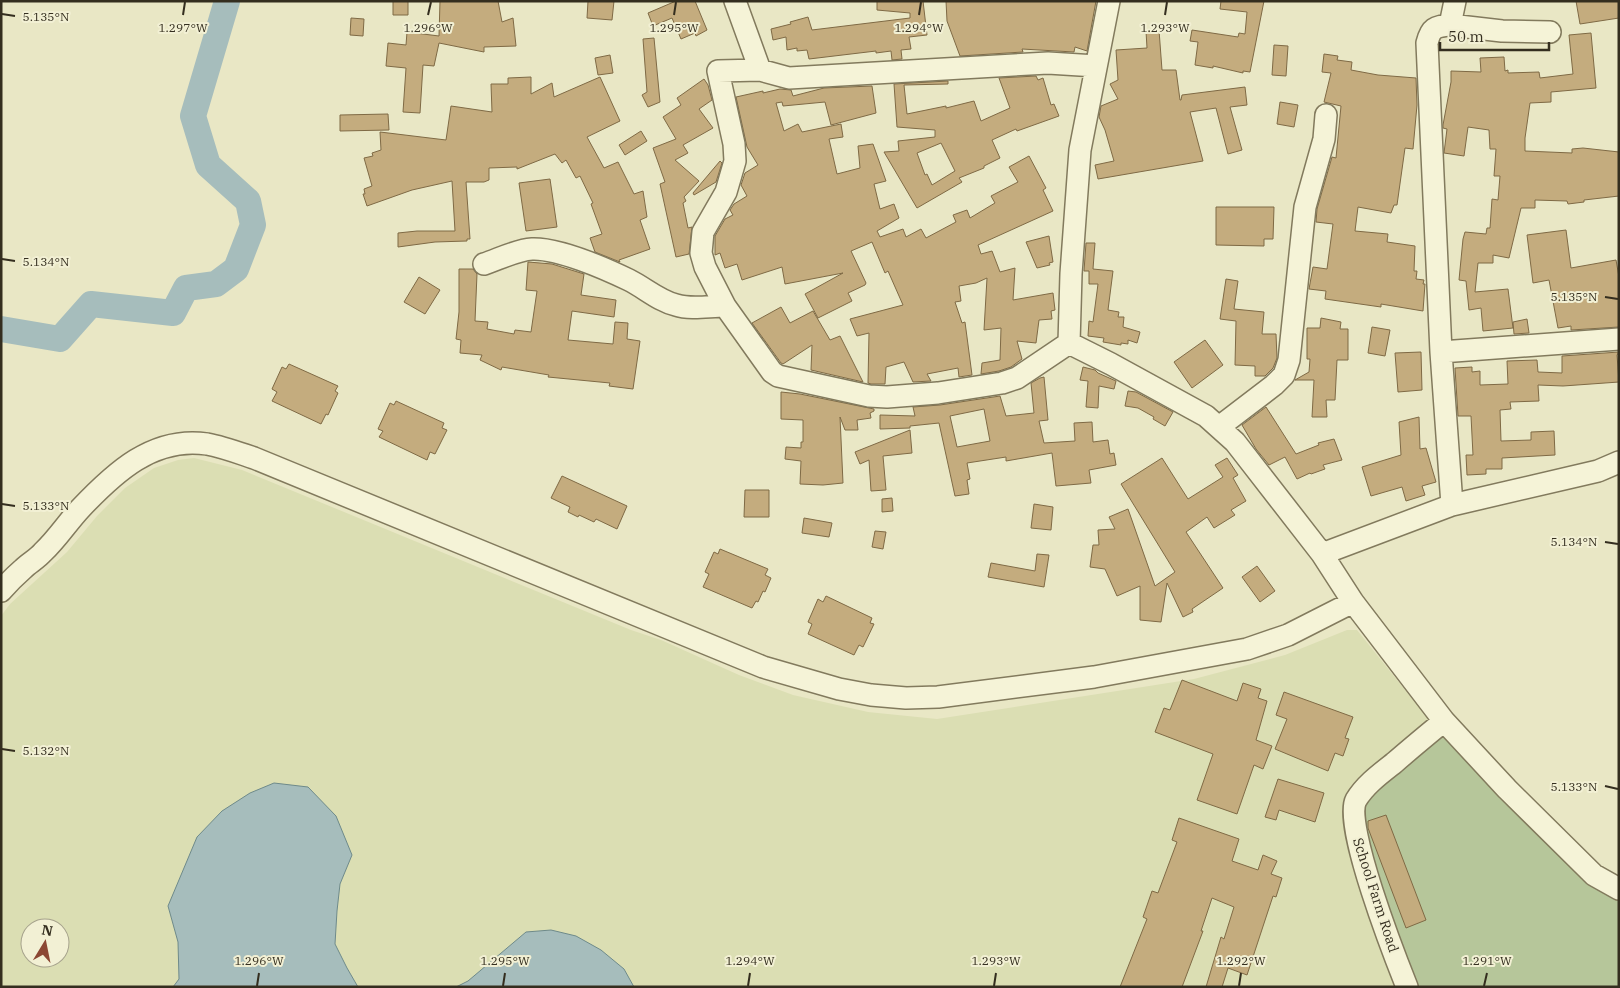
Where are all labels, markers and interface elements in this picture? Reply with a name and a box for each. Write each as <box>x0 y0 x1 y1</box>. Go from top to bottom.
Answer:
text: 5.135°N <box>23 9 69 24</box>
text: 1.297°W <box>158 20 208 35</box>
text: 1.296°W <box>403 20 453 35</box>
text: 1.295°W <box>649 20 699 35</box>
text: 1.294°W <box>894 20 944 35</box>
text: 1.293°W <box>1140 20 1190 35</box>
scale bar <box>1440 20 1549 52</box>
text: 50 m <box>1448 27 1484 46</box>
text: 5.134°N <box>23 254 69 269</box>
text: 5.135°N <box>1551 289 1597 304</box>
text: 5.133°N <box>23 498 69 513</box>
text: 5.134°N <box>1551 534 1597 549</box>
text: 5.132°N <box>23 743 69 758</box>
text: 5.133°N <box>1551 779 1597 794</box>
street label: School Farm Road <box>1349 835 1403 955</box>
north arrow <box>20 918 70 968</box>
text: N <box>40 920 54 940</box>
text: 1.296°W <box>234 953 284 968</box>
text: 1.295°W <box>480 953 530 968</box>
text: 1.294°W <box>725 953 775 968</box>
text: 1.293°W <box>971 953 1021 968</box>
text: 1.292°W <box>1216 953 1266 968</box>
text: 1.291°W <box>1462 953 1512 968</box>

